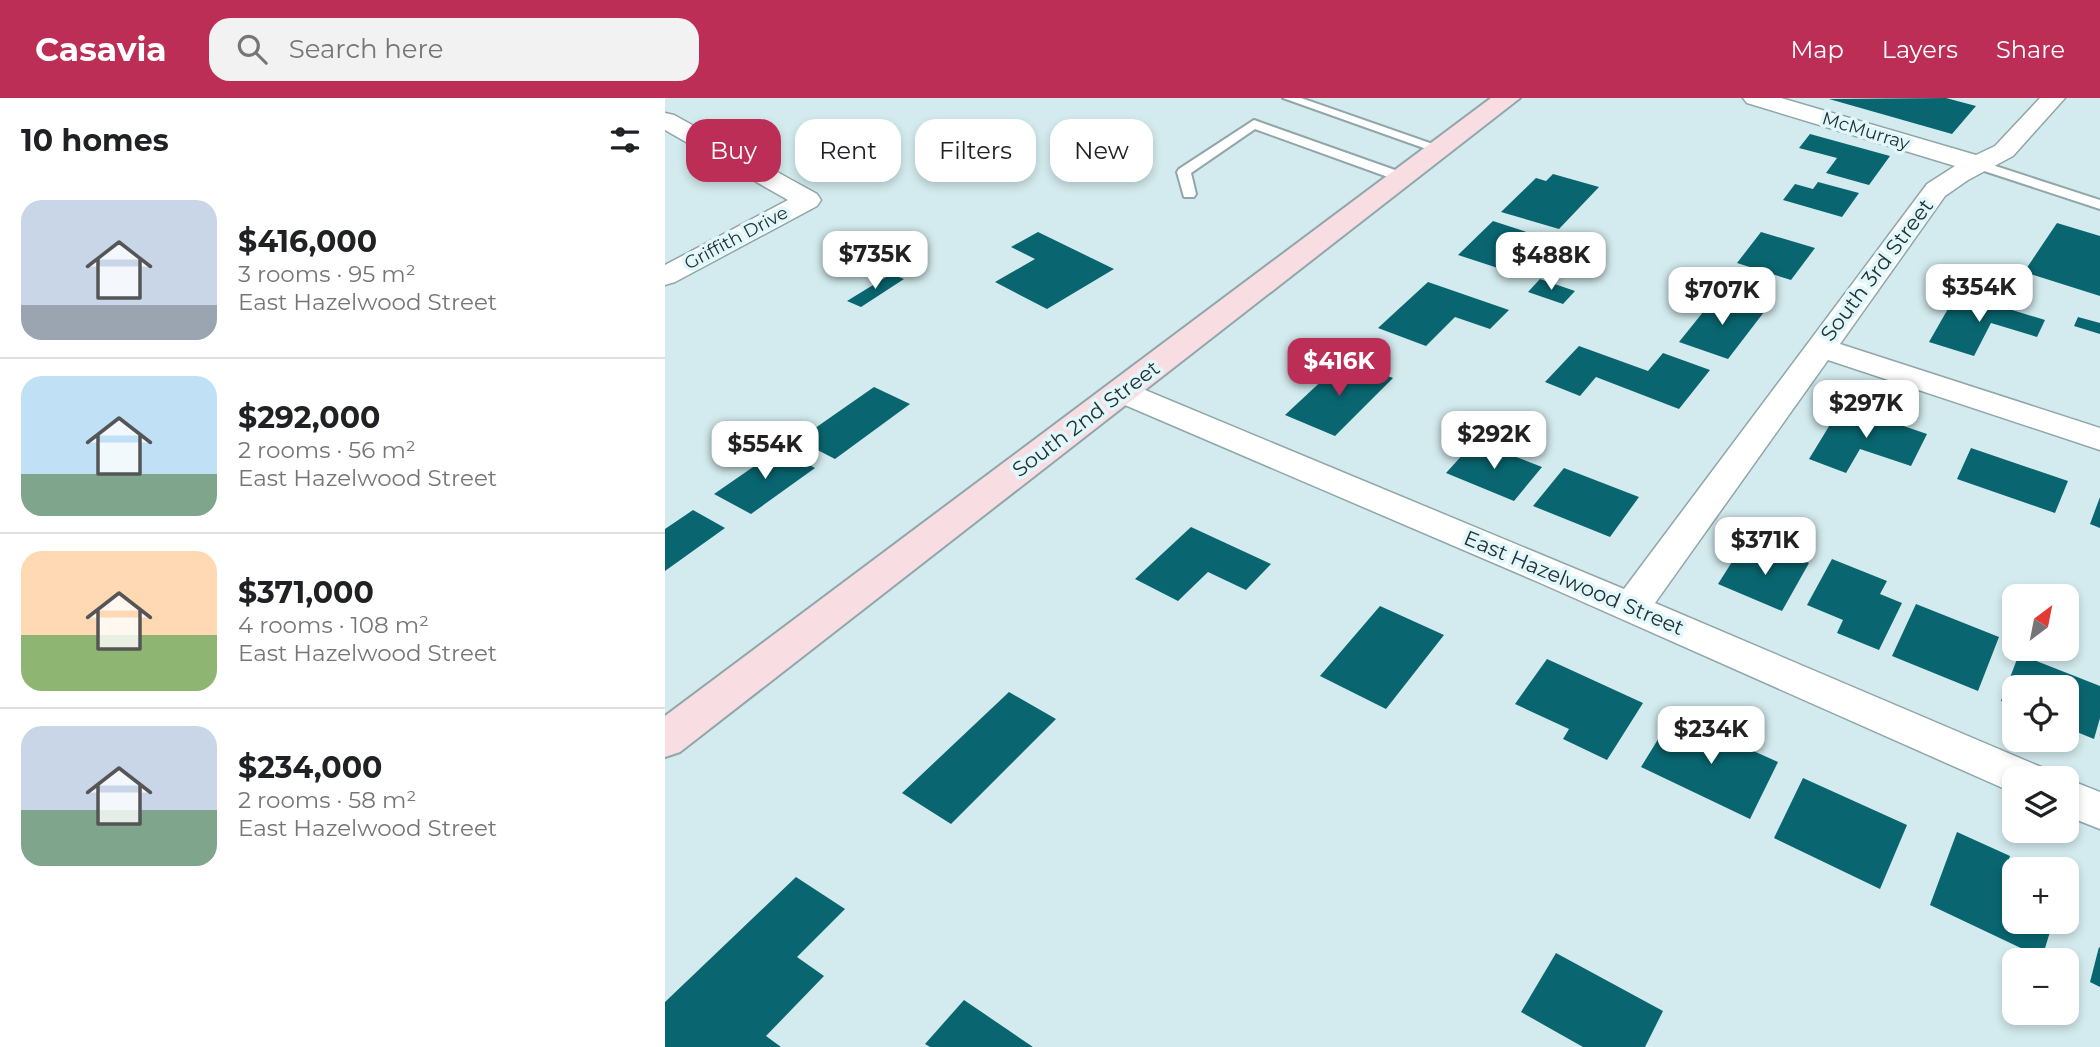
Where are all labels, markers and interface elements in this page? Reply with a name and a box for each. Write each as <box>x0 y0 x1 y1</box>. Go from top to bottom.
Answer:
search box <box>209 18 699 81</box>
text: Casavia <box>35 29 167 69</box>
icon: search <box>233 30 271 68</box>
text: Search here <box>289 33 443 65</box>
text: Map <box>1790 35 1844 64</box>
text: Layers <box>1882 35 1958 64</box>
text: Share <box>1996 35 2065 64</box>
street label: McMurray <box>1820 107 1913 155</box>
chip: Buy <box>686 119 781 182</box>
chip: Rent <box>795 119 901 182</box>
chip: Filters <box>915 119 1036 182</box>
chip: New <box>1050 119 1153 182</box>
icon: filters <box>606 121 644 159</box>
text: 10 homes <box>21 122 169 159</box>
street label: South 3rd Street <box>1815 194 1938 346</box>
street label: Griffith Drive <box>680 201 792 275</box>
text: $416,000 <box>238 223 377 260</box>
icon: home <box>77 228 161 312</box>
pin: $735K <box>826 232 924 291</box>
pin: $488K <box>1502 232 1600 292</box>
text: $735K <box>839 240 911 268</box>
text: $488K <box>1512 241 1590 269</box>
text: 3 rooms · 95 m² <box>238 260 416 288</box>
pin: $354K <box>1930 264 2028 324</box>
pin: $707K <box>1673 268 1771 327</box>
text: $354K <box>1942 273 2016 301</box>
text: $707K <box>1684 276 1760 304</box>
text: East Hazelwood Street <box>238 288 497 316</box>
pin: $416K <box>1290 338 1388 398</box>
text: $416K <box>1304 347 1374 375</box>
street label: South 2nd Street <box>1007 355 1164 482</box>
pin: $297K <box>1817 380 1915 440</box>
text: $297K <box>1829 389 1903 417</box>
text: $292,000 <box>238 399 380 436</box>
icon: home <box>77 404 161 488</box>
pin: $292K <box>1445 412 1543 471</box>
text: $292K <box>1457 420 1531 448</box>
pin: $554K <box>716 422 814 481</box>
text: $554K <box>728 430 802 458</box>
text: 2 rooms · 56 m² <box>238 436 416 464</box>
text: East Hazelwood Street <box>238 464 497 492</box>
pin: $371K <box>1716 518 1814 577</box>
street label: East Hazelwood Street <box>1460 525 1688 640</box>
text: $371K <box>1731 526 1799 554</box>
text: $371,000 <box>238 574 374 611</box>
icon: home <box>77 579 161 663</box>
north arrow <box>2002 584 2079 662</box>
map controls <box>2002 584 2079 1025</box>
text: 4 rooms · 108 m² <box>238 611 429 639</box>
text: East Hazelwood Street <box>238 639 497 667</box>
button: locate <box>2002 675 2079 752</box>
pin: $234K <box>1662 706 1760 766</box>
text: $234K <box>1674 715 1748 743</box>
text: $234,000 <box>238 749 382 786</box>
icon: home <box>77 754 161 838</box>
button: layers <box>2002 766 2079 843</box>
text: 2 rooms · 58 m² <box>238 786 416 814</box>
text: East Hazelwood Street <box>238 814 497 842</box>
button: + <box>2002 857 2079 934</box>
button: − <box>2002 948 2079 1025</box>

